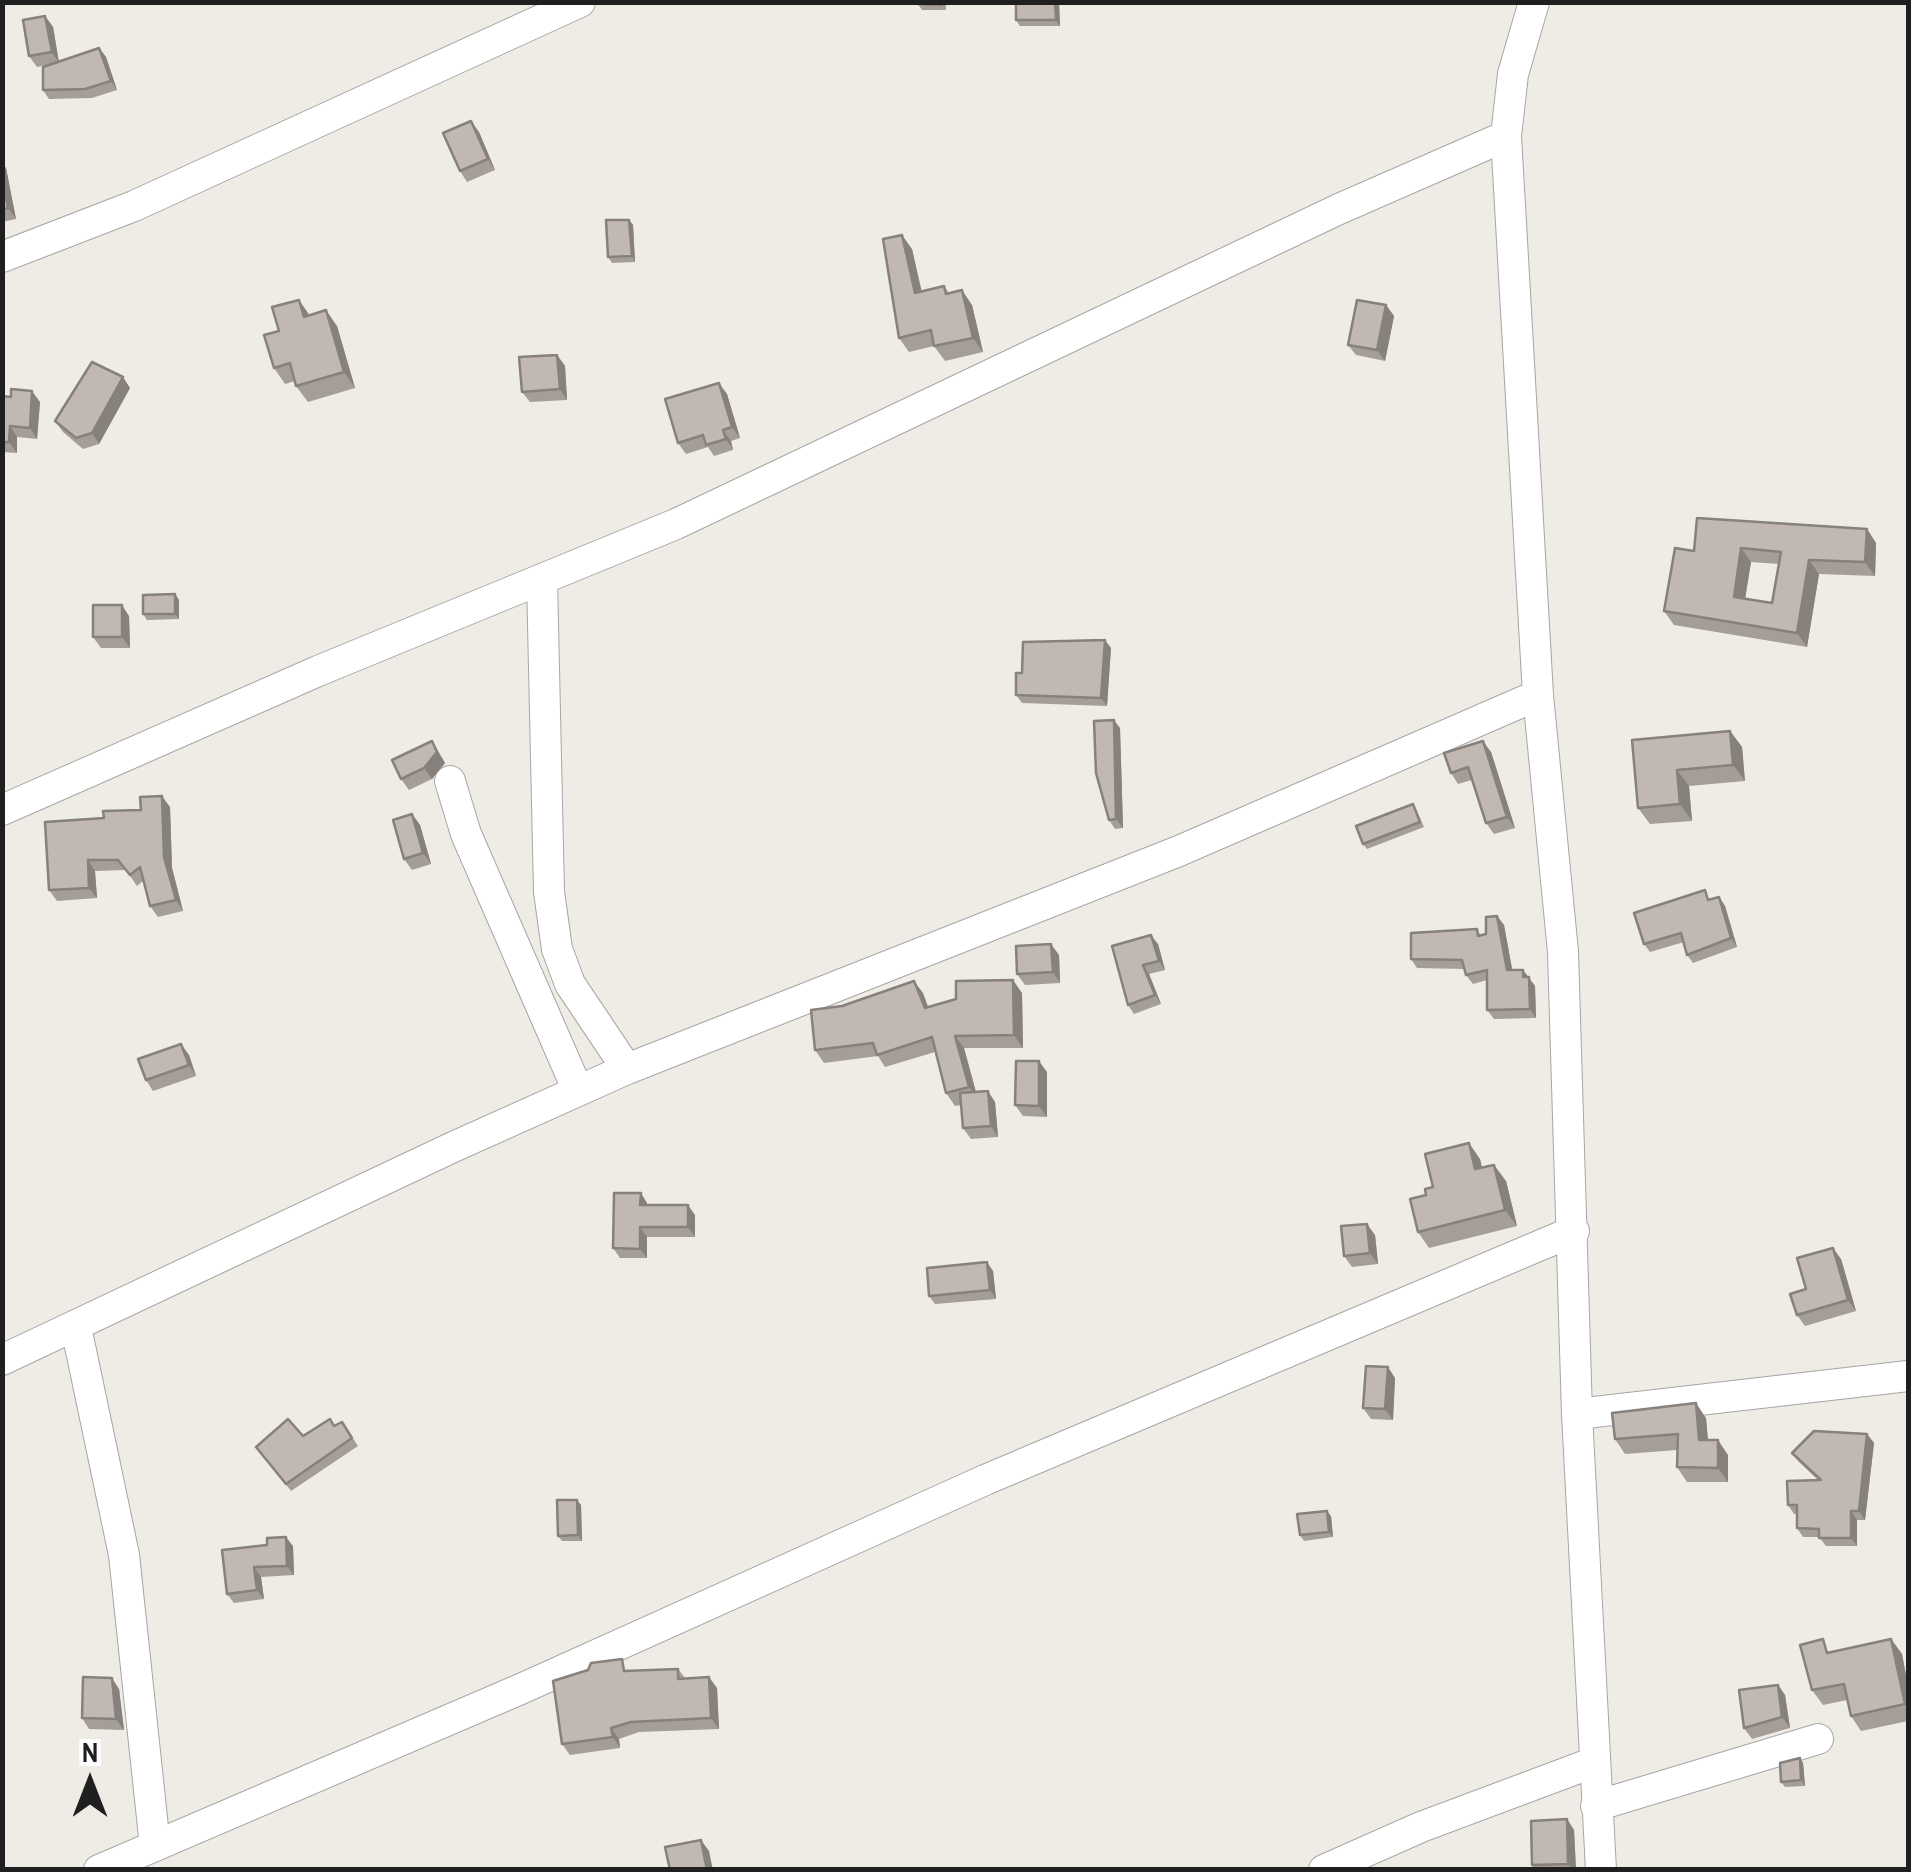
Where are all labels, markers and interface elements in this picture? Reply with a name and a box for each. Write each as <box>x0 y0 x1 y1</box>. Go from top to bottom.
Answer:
north arrow <box>40 1732 140 1832</box>
text: N <box>82 1733 98 1771</box>

